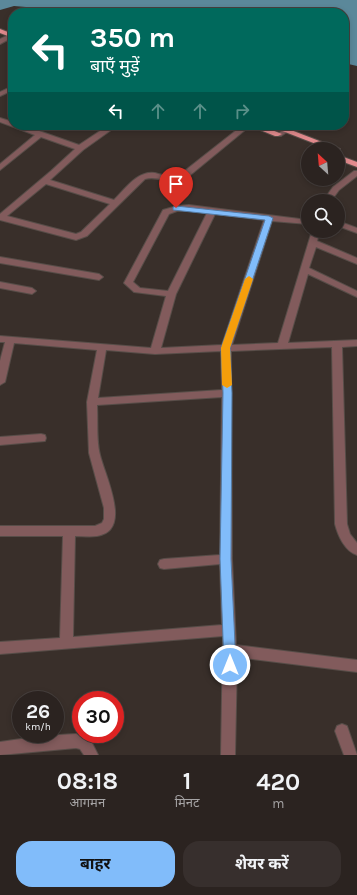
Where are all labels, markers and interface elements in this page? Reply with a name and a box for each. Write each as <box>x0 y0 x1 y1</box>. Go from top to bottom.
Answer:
text: 350 m <box>90 21 175 54</box>
icon: left <box>24 24 76 76</box>
text: बाएँ मुड़ें <box>90 55 140 77</box>
icon: left <box>105 100 127 122</box>
icon: ahead <box>147 100 169 122</box>
icon: ahead <box>189 100 211 122</box>
icon: right <box>231 100 253 122</box>
north arrow <box>301 142 345 186</box>
map controls <box>301 142 345 238</box>
pin <box>159 167 193 208</box>
icon: arrive <box>165 173 187 195</box>
button: search <box>301 194 345 238</box>
position arrow <box>209 644 251 686</box>
speed limit sign: 30 <box>72 691 124 743</box>
text: 26 <box>26 700 50 723</box>
text: km/h <box>25 721 51 733</box>
text: 08:18 <box>57 767 118 795</box>
text: 1 <box>183 767 191 795</box>
text: 420 <box>256 768 300 796</box>
text: आगमन <box>70 795 105 810</box>
text: मिनट <box>175 795 200 810</box>
text: m <box>272 796 284 811</box>
button: बाहर <box>16 841 175 887</box>
button: शेयर करें <box>183 841 341 887</box>

